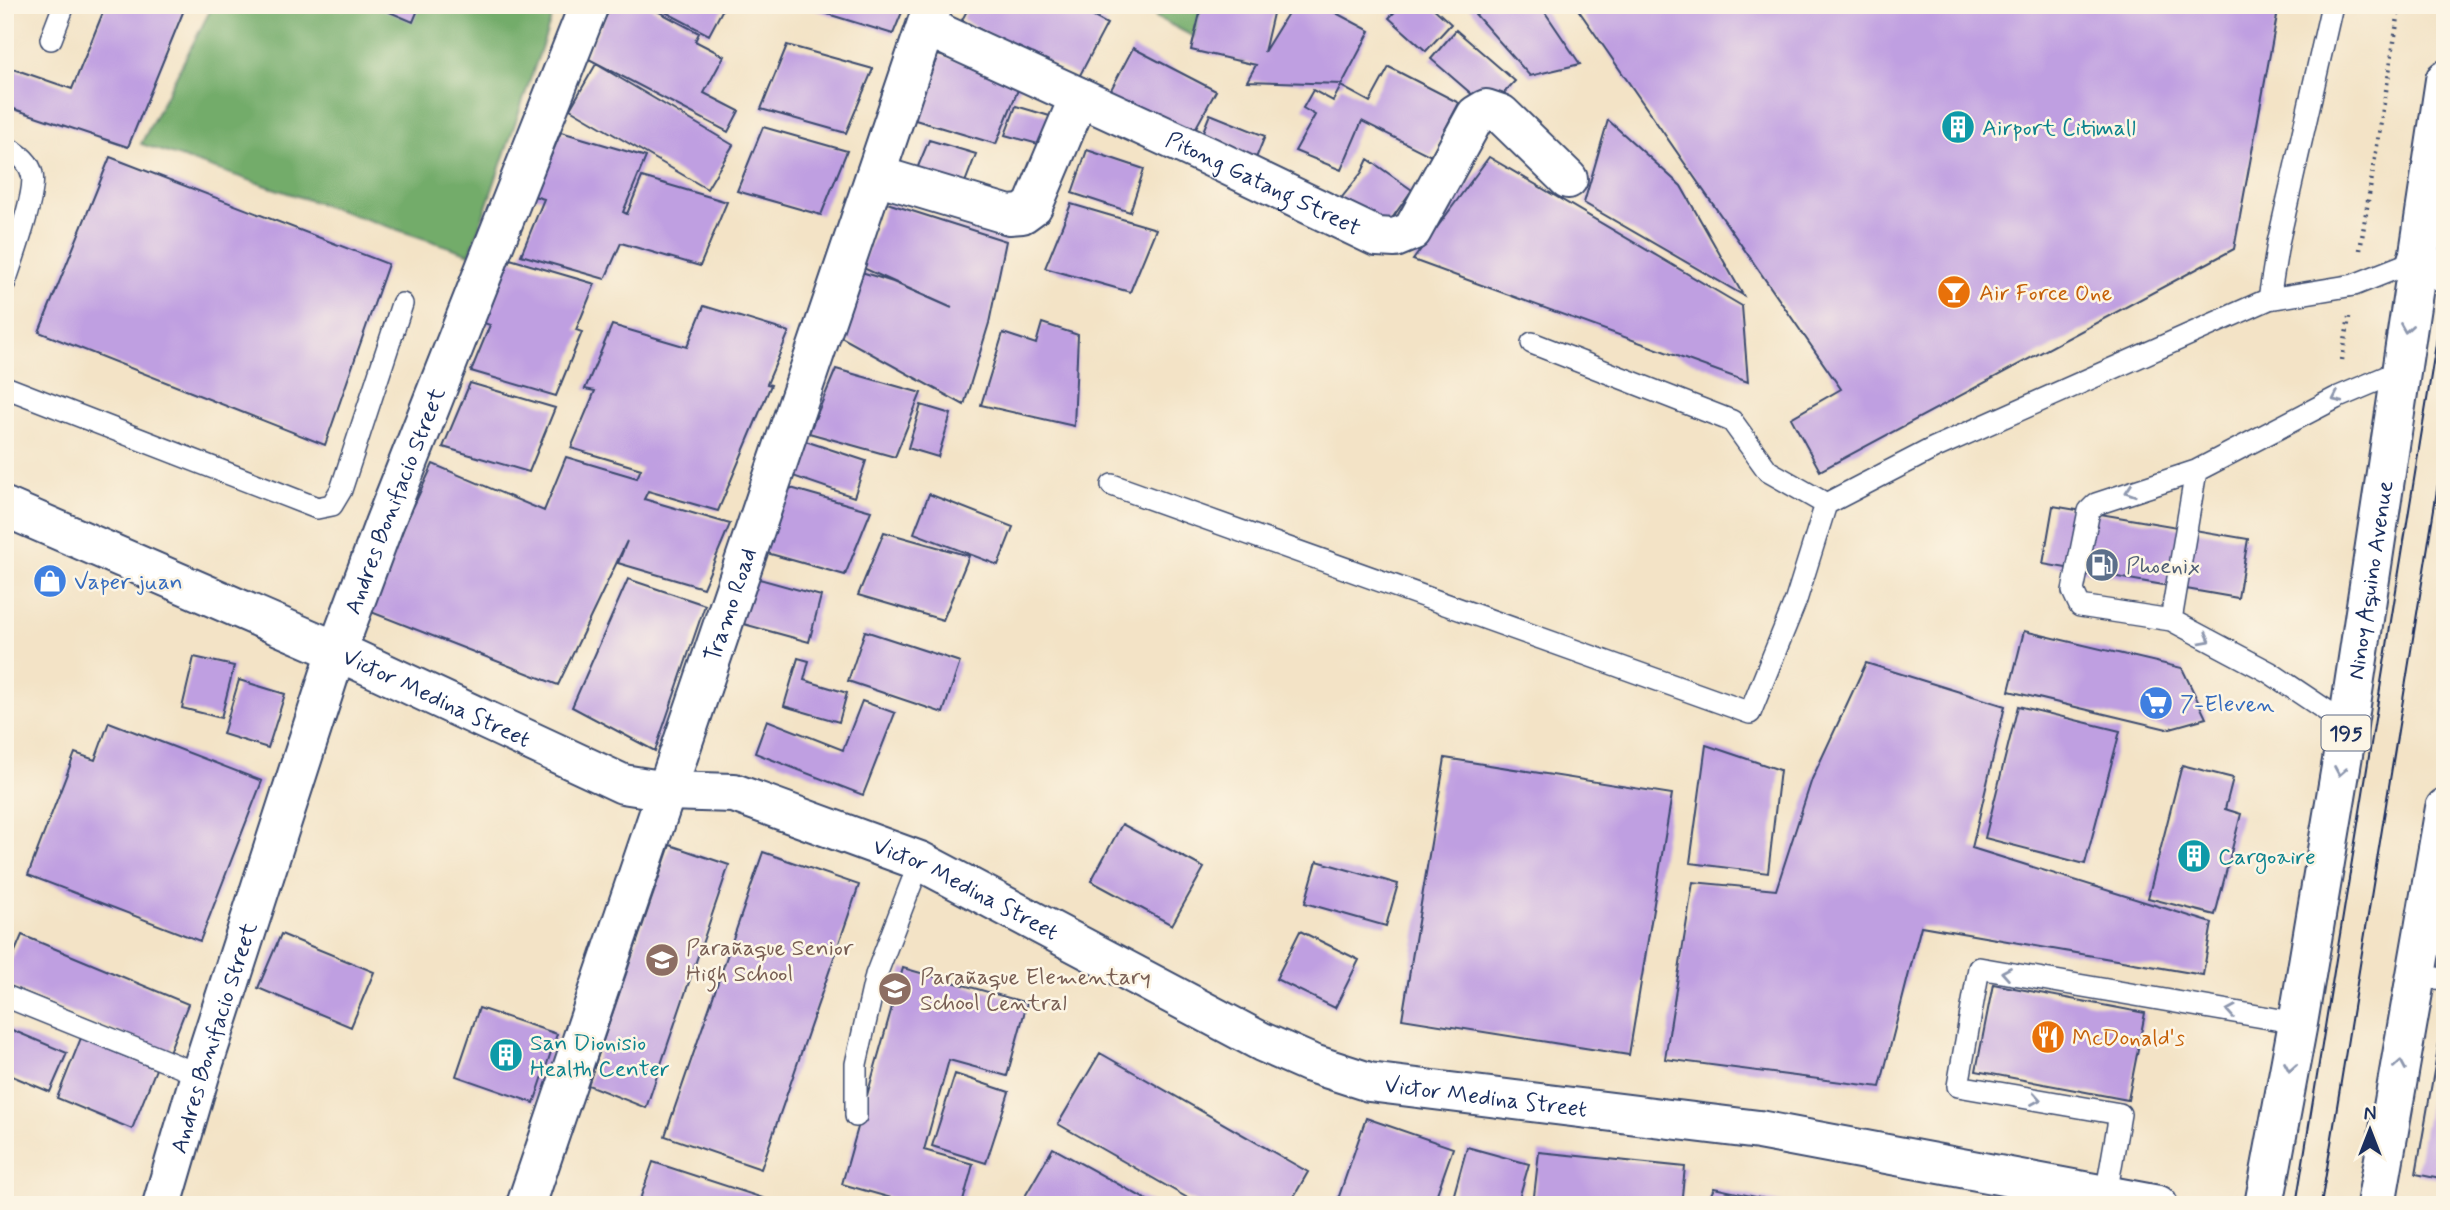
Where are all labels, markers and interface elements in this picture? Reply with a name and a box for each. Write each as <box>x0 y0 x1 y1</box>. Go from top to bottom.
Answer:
building icon: Airport Citimall <box>1939 108 1977 146</box>
place label: Airport Citimall <box>1982 114 2136 144</box>
street label: Pitong Gatang Street <box>1160 126 1365 244</box>
bar icon: Air Force One <box>1935 273 1973 311</box>
place label: Air Force One <box>1979 279 2112 309</box>
one-way arrow <box>2399 322 2414 333</box>
street label: Andres Bonifacio Street <box>339 383 454 619</box>
one-way arrow <box>2332 390 2344 404</box>
street label: Ninoy Aquino Avenue <box>2342 479 2402 682</box>
one-way arrow <box>2125 483 2137 498</box>
street label: Tramo Road <box>698 545 765 666</box>
fuel station icon: Phoenix <box>2083 546 2121 584</box>
place label: Phoenix <box>2126 552 2200 582</box>
shop icon: Vaper juan <box>31 562 69 600</box>
place label: Vaper juan <box>74 568 183 598</box>
one-way arrow <box>2199 630 2211 644</box>
street label: Victor Medina Street <box>337 643 535 756</box>
supermarket icon: 7-Eleven <box>2137 684 2175 722</box>
place label: 7-Eleven <box>2180 690 2275 720</box>
road number: 195 <box>2322 716 2370 750</box>
one-way arrow <box>2333 765 2348 777</box>
street label: Victor Medina Street <box>868 832 1063 949</box>
building icon: Cargoaire <box>2175 837 2213 875</box>
place label: Cargoaire <box>2218 843 2316 875</box>
street label: Andres Bonifacio Street <box>165 918 266 1157</box>
place label: Parañaque Senior High School <box>686 934 854 992</box>
school or university icon: Parañaque Senior High School <box>643 941 681 979</box>
place label: Parañaque Elementary School Central <box>920 963 1151 1019</box>
one-way arrow <box>2001 966 2012 981</box>
school or university icon: Parañaque Elementary School Central <box>876 970 914 1008</box>
one-way arrow <box>2225 1004 2237 1019</box>
restaurant icon: McDonald's <box>2029 1018 2067 1056</box>
place label: McDonald's <box>2072 1024 2185 1054</box>
place label: San Dionisio Health Center <box>530 1029 670 1085</box>
building icon: San Dionisio Health Center <box>487 1036 525 1074</box>
one-way arrow <box>2392 1059 2407 1071</box>
one-way arrow <box>2283 1061 2298 1073</box>
street label: Victor Medina Street <box>1383 1071 1589 1126</box>
one-way arrow <box>2030 1091 2042 1106</box>
north arrow <box>2334 1094 2404 1164</box>
text: N <box>2364 1102 2376 1127</box>

